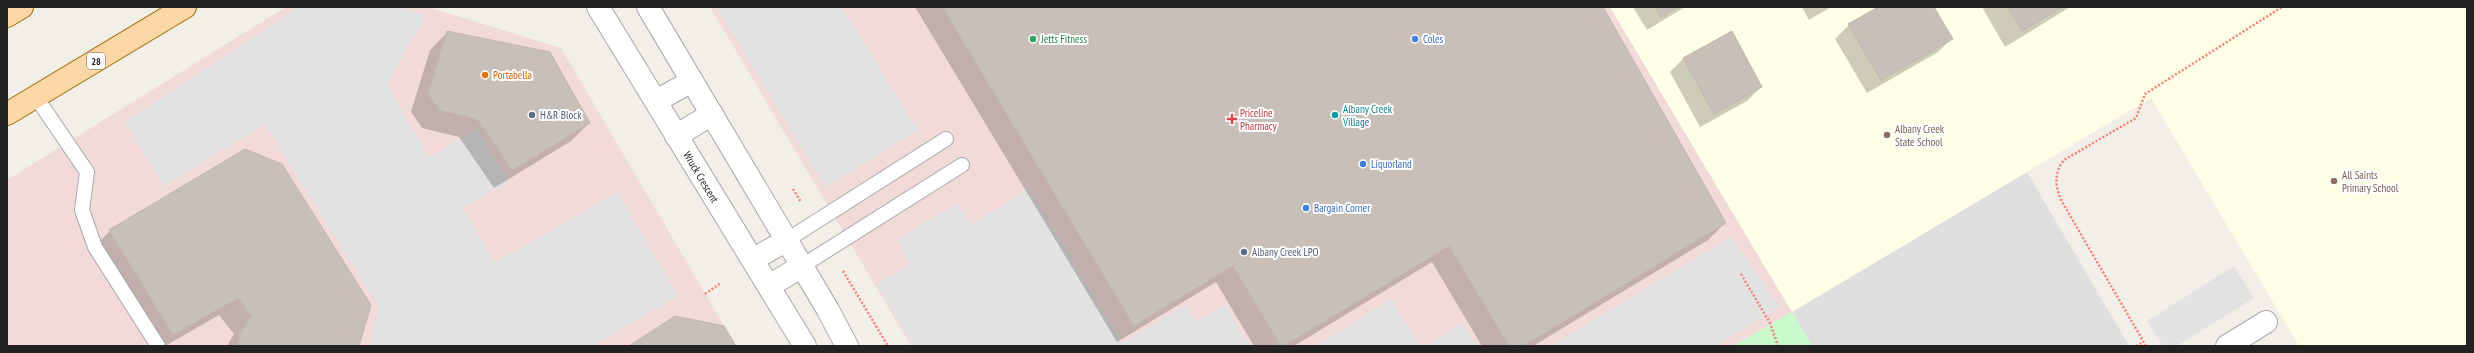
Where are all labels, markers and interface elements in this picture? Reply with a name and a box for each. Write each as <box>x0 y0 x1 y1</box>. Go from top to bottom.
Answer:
place label: Jetts Fitness <box>1040 32 1087 46</box>
place label: Coles <box>1423 32 1444 46</box>
marker: Jetts Fitness <box>1028 34 1038 44</box>
marker: Coles <box>1410 34 1420 44</box>
road number: 28 <box>87 53 105 69</box>
place label: Portabella <box>493 68 532 82</box>
marker: Portabella <box>480 70 490 80</box>
place label: Albany Creek Village <box>1342 102 1393 129</box>
place label: Priceline Pharmacy <box>1240 106 1278 133</box>
place label: H&R Block <box>540 108 582 122</box>
marker: H&R Block <box>527 110 537 120</box>
marker: Albany Creek Village <box>1330 110 1340 120</box>
marker: Priceline Pharmacy <box>1227 114 1237 124</box>
place label: Albany Creek State School <box>1895 122 1945 149</box>
marker: Albany Creek State School <box>1882 130 1892 140</box>
street label: Wruck Crescent <box>680 149 722 205</box>
place label: Liquorland <box>1371 157 1412 171</box>
marker: Liquorland <box>1358 159 1368 169</box>
place label: All Saints Primary School <box>2342 168 2399 195</box>
marker: All Saints Primary School <box>2329 176 2339 186</box>
place label: Bargain Corner <box>1314 201 1370 215</box>
marker: Bargain Corner <box>1301 203 1311 213</box>
place label: Albany Creek LPO <box>1252 245 1319 259</box>
marker: Albany Creek LPO <box>1239 247 1249 257</box>

